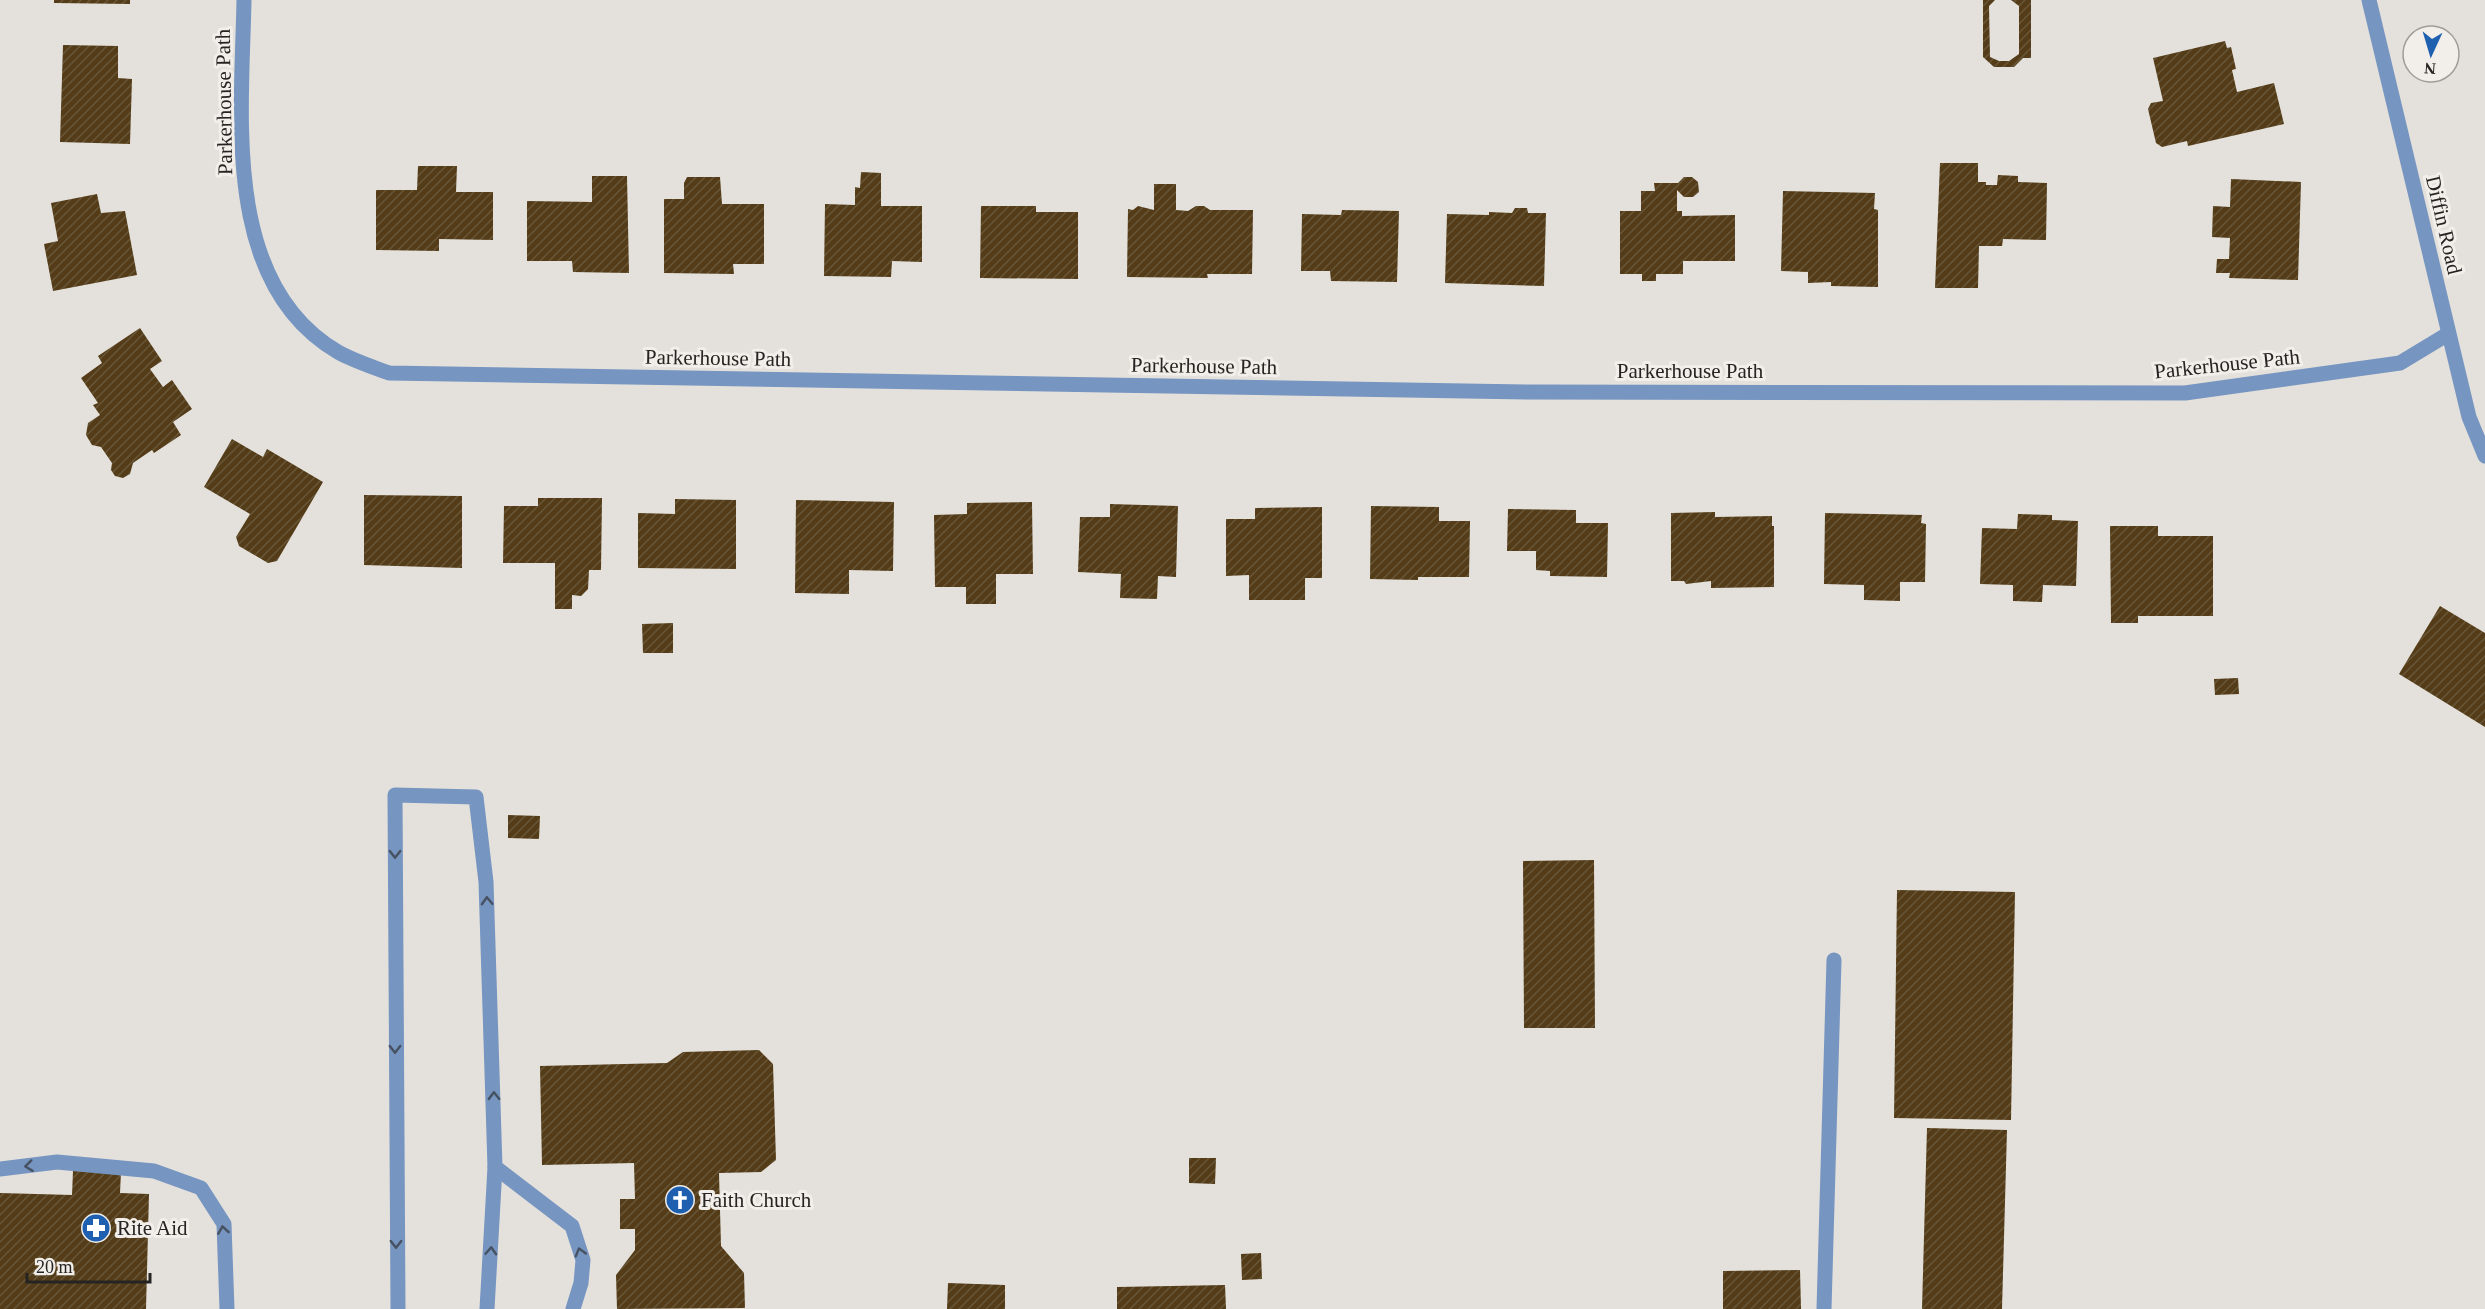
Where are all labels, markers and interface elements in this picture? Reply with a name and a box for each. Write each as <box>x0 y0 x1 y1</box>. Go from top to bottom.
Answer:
north arrow <box>2401 24 2461 84</box>
street label: Parkerhouse Path <box>211 28 237 175</box>
text: N <box>2423 60 2436 77</box>
street label: Diffin Road <box>2421 173 2467 277</box>
street label: Parkerhouse Path <box>2153 344 2302 384</box>
street label: Parkerhouse Path <box>645 345 792 371</box>
street label: Parkerhouse Path <box>1131 353 1278 379</box>
street label: Parkerhouse Path <box>1617 359 1764 383</box>
one-way arrow <box>389 849 401 858</box>
one-way arrow <box>480 897 493 906</box>
one-way arrow <box>389 1044 401 1053</box>
one-way arrow <box>488 1092 500 1101</box>
one-way arrow <box>24 1159 33 1171</box>
church icon: Faith Church <box>664 1184 696 1216</box>
place label: Faith Church <box>701 1188 812 1212</box>
pharmacy icon: Rite Aid <box>80 1212 112 1244</box>
place label: Rite Aid <box>117 1216 188 1240</box>
one-way arrow <box>217 1225 229 1235</box>
one-way arrow <box>390 1239 402 1248</box>
scale bar <box>27 1246 150 1284</box>
one-way arrow <box>484 1246 497 1255</box>
one-way arrow <box>575 1247 587 1258</box>
text: 20 m <box>36 1257 73 1277</box>

